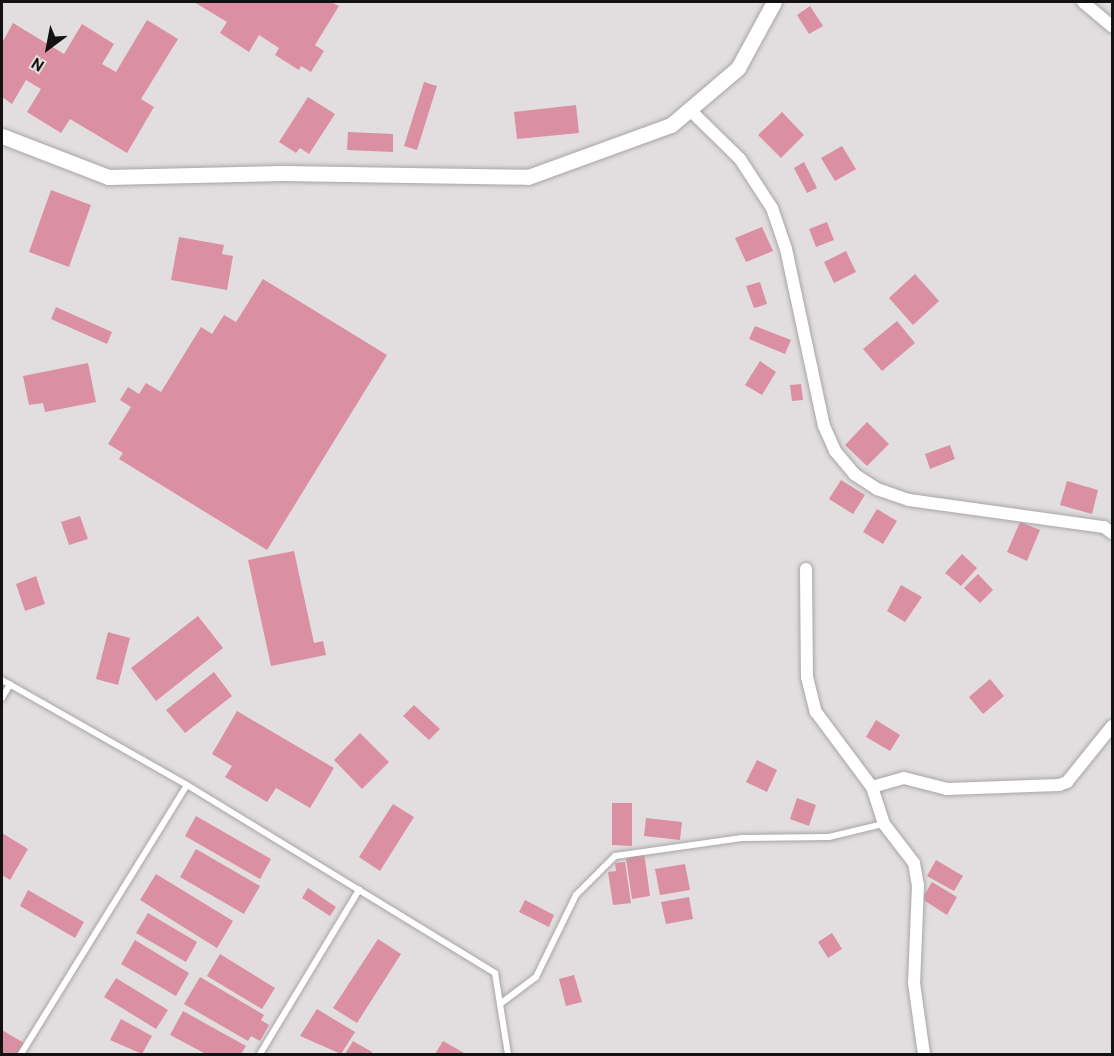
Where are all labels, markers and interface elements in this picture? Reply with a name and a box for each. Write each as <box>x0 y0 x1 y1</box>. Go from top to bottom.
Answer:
north arrow <box>18 18 78 78</box>
text: N <box>28 52 49 75</box>

